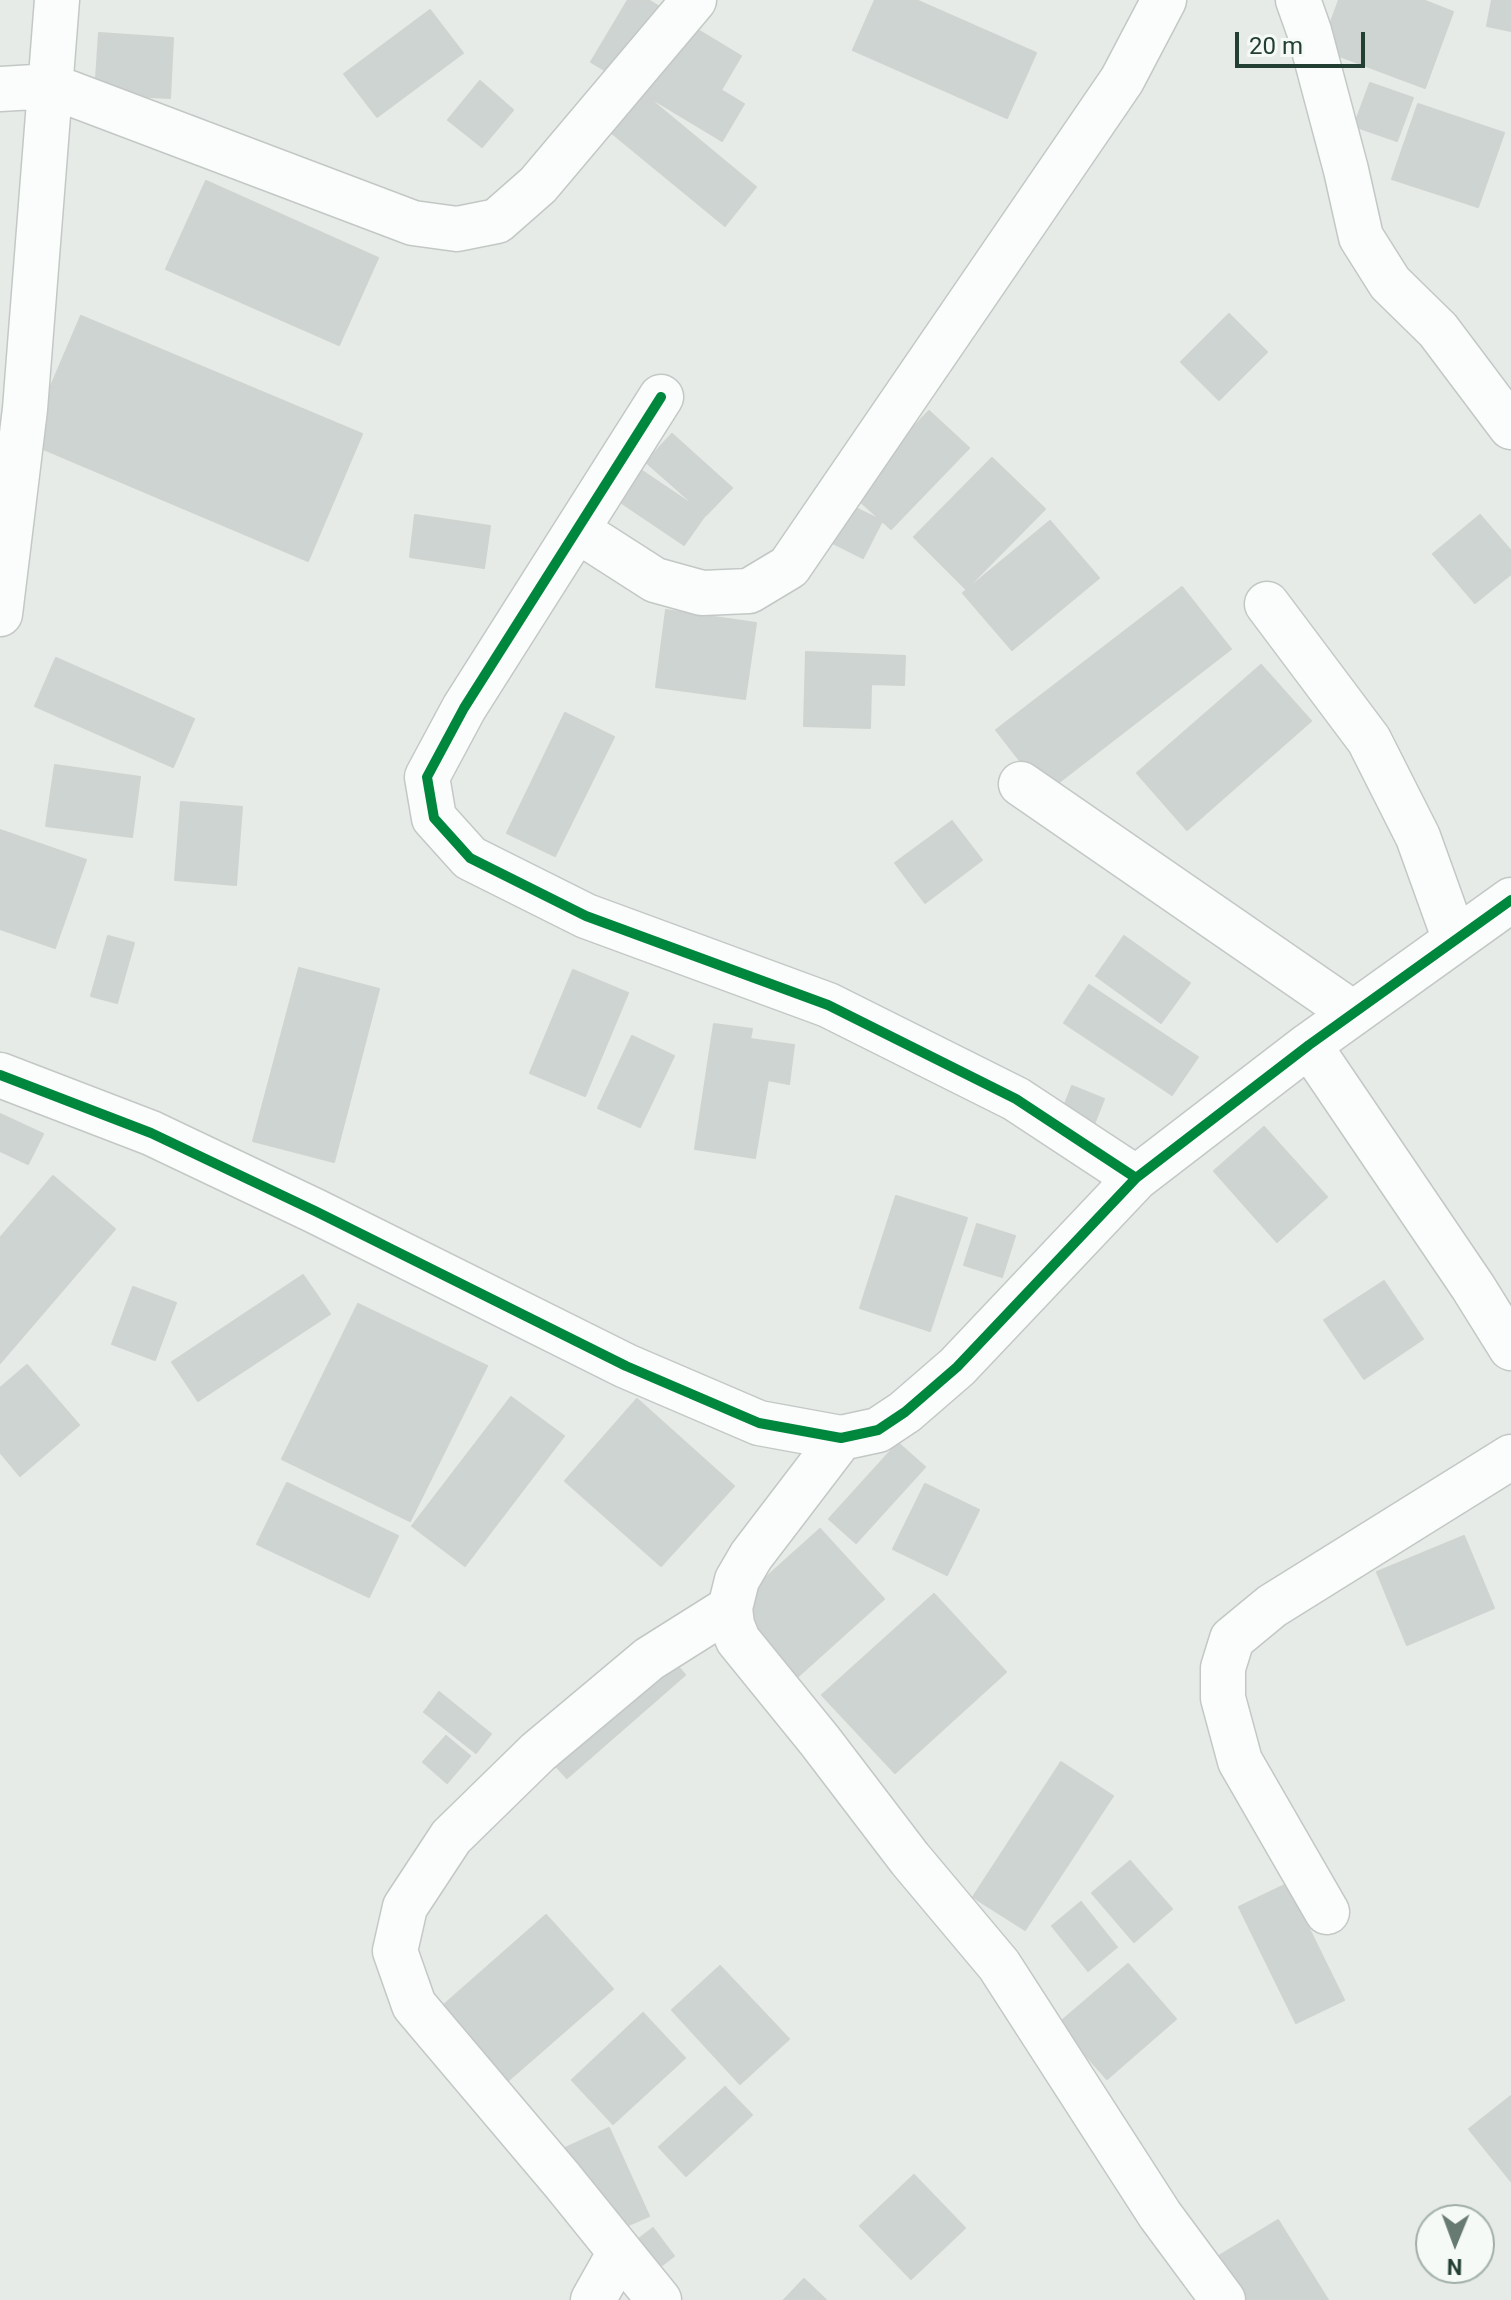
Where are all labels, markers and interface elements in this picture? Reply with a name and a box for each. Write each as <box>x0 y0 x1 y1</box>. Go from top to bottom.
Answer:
scale bar <box>1239 16 1369 66</box>
text: 20 m <box>1249 32 1303 60</box>
north arrow <box>1415 2204 1495 2284</box>
text: N <box>1447 2254 1463 2279</box>

